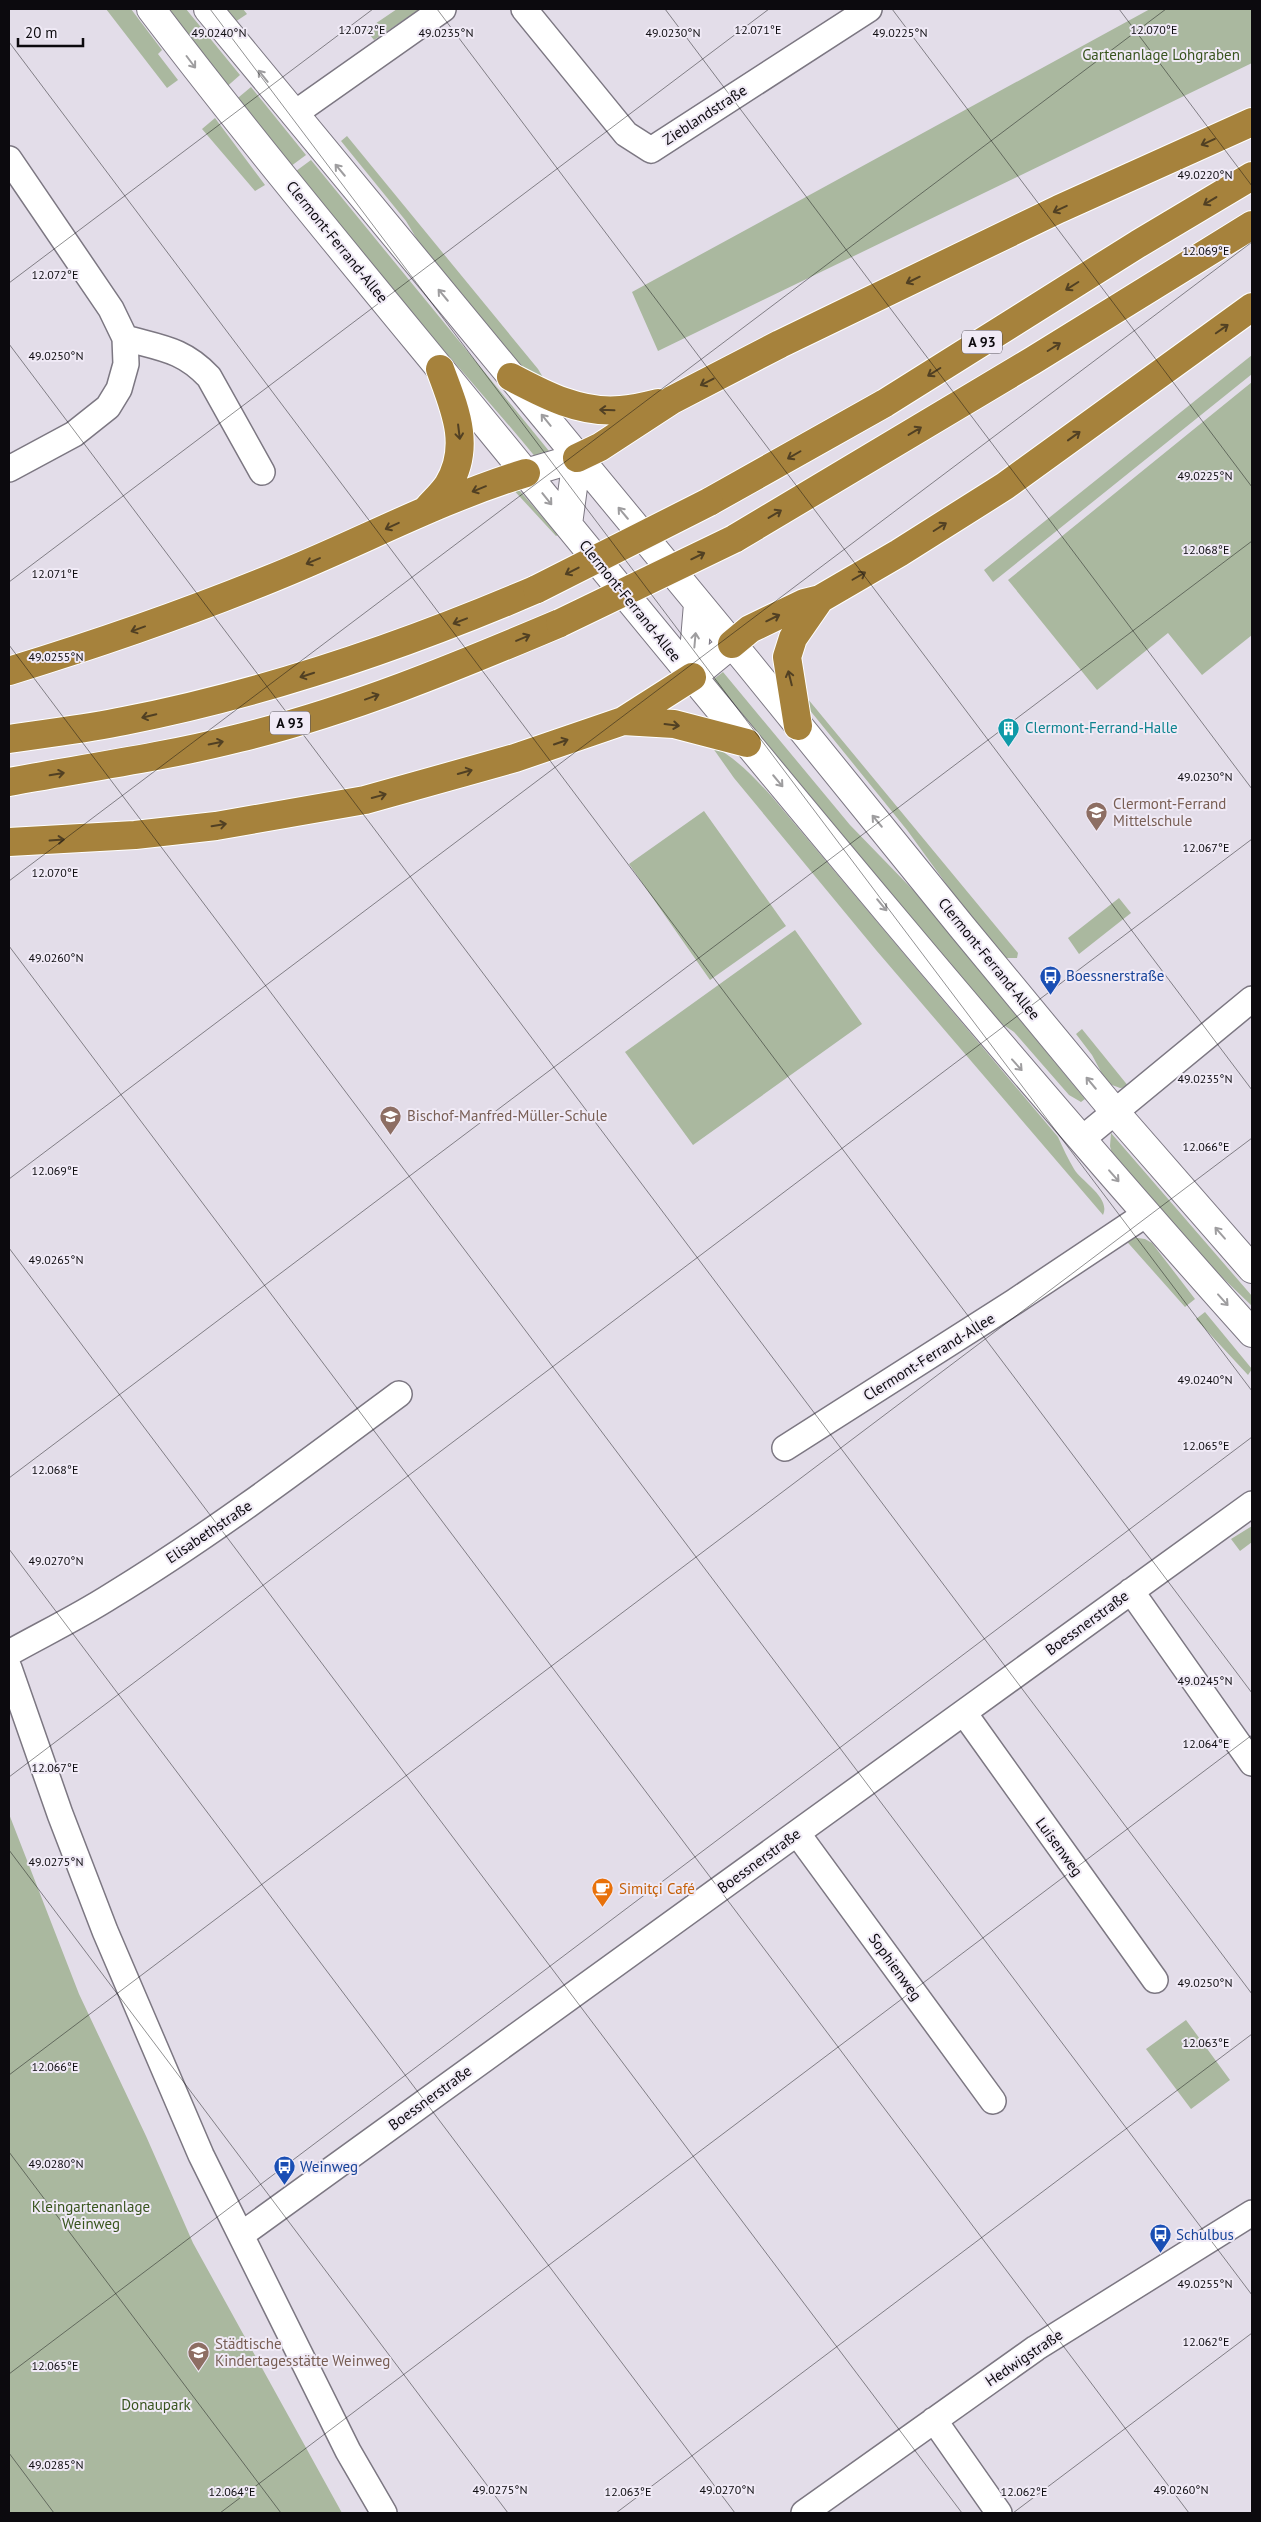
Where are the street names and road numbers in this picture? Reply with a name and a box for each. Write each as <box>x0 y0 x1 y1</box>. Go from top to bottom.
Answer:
street label: Zieblandstraße <box>659 80 750 149</box>
street label: Clermont-Ferrand-Allee <box>282 177 392 306</box>
road number: A 93 <box>962 331 1002 354</box>
street label: Clermont-Ferrand-Allee <box>575 536 685 665</box>
road number: A 93 <box>270 711 310 734</box>
street label: Clermont-Ferrand-Allee <box>934 894 1044 1023</box>
street label: Clermont-Ferrand-Allee <box>860 1308 998 1405</box>
street label: Elisabethstraße <box>162 1496 255 1567</box>
street label: Boessnerstraße <box>1041 1586 1132 1659</box>
street label: Luisenweg <box>1032 1814 1087 1880</box>
street label: Boessnerstraße <box>713 1824 804 1897</box>
street label: Sophienweg <box>865 1929 926 2004</box>
street label: Boessnerstraße <box>384 2061 475 2134</box>
street label: Hedwigstraße <box>981 2325 1066 2390</box>

